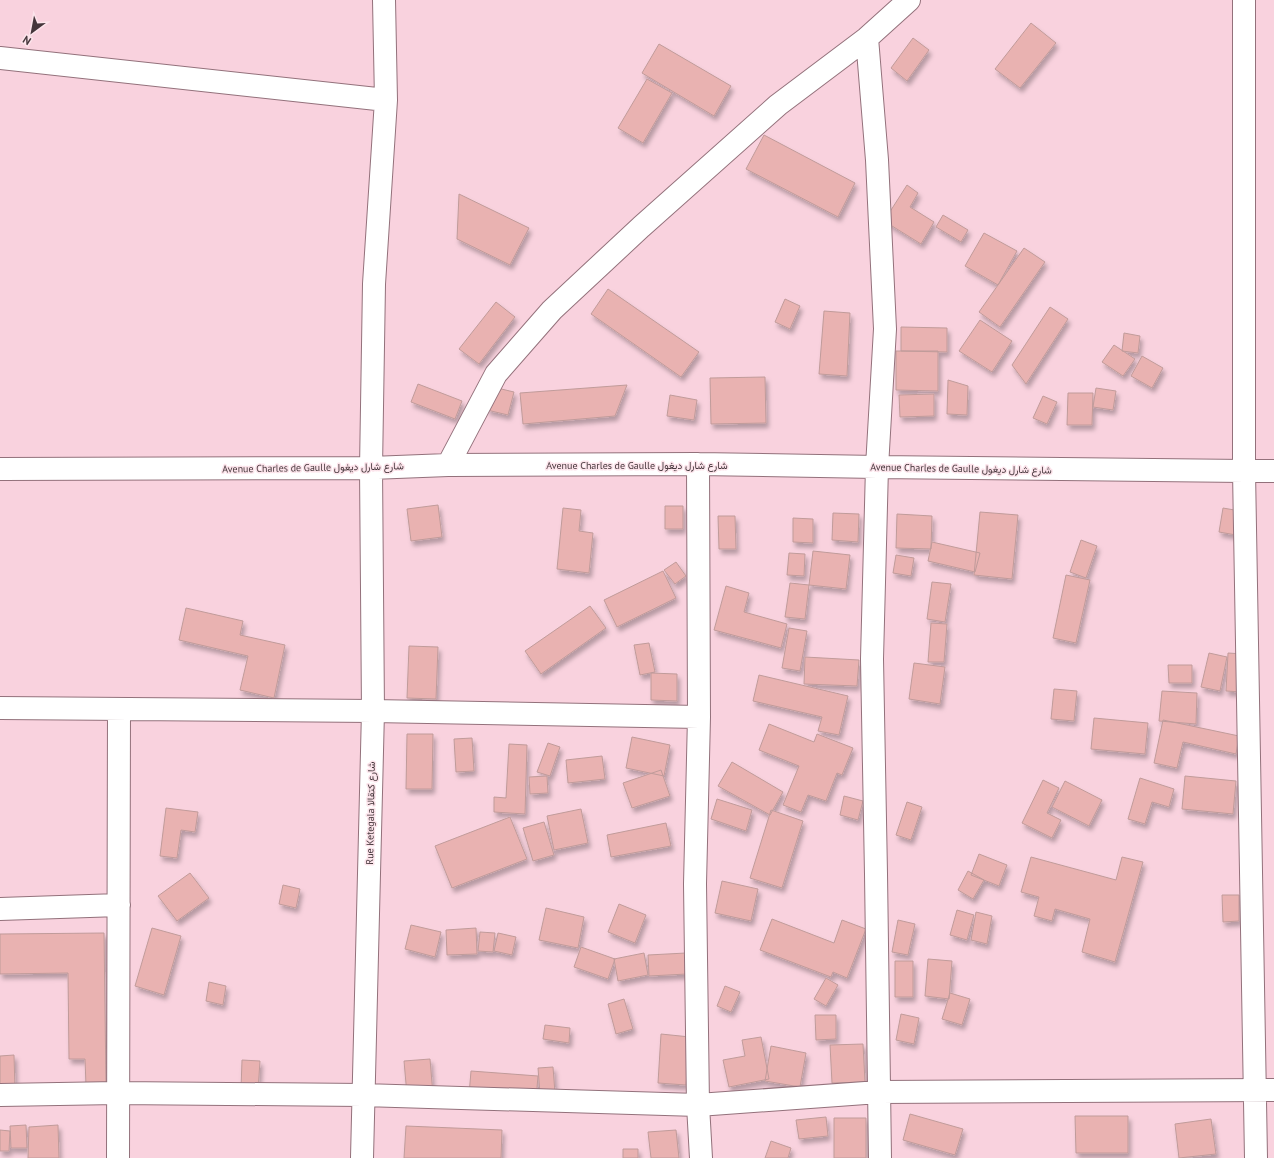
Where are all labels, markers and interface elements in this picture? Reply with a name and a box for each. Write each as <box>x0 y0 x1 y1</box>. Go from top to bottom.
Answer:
north arrow <box>12 12 52 52</box>
text: N <box>20 33 33 48</box>
street label: Avenue Charles de Gaulle شارع شارل ديغول <box>222 459 404 476</box>
street label: Avenue Charles de Gaulle شارع شارل ديغول <box>546 459 728 472</box>
street label: Avenue Charles de Gaulle شارع شارل ديغول <box>870 460 1052 477</box>
street label: Rue Ketegala شارع كتقالا <box>363 761 378 865</box>

